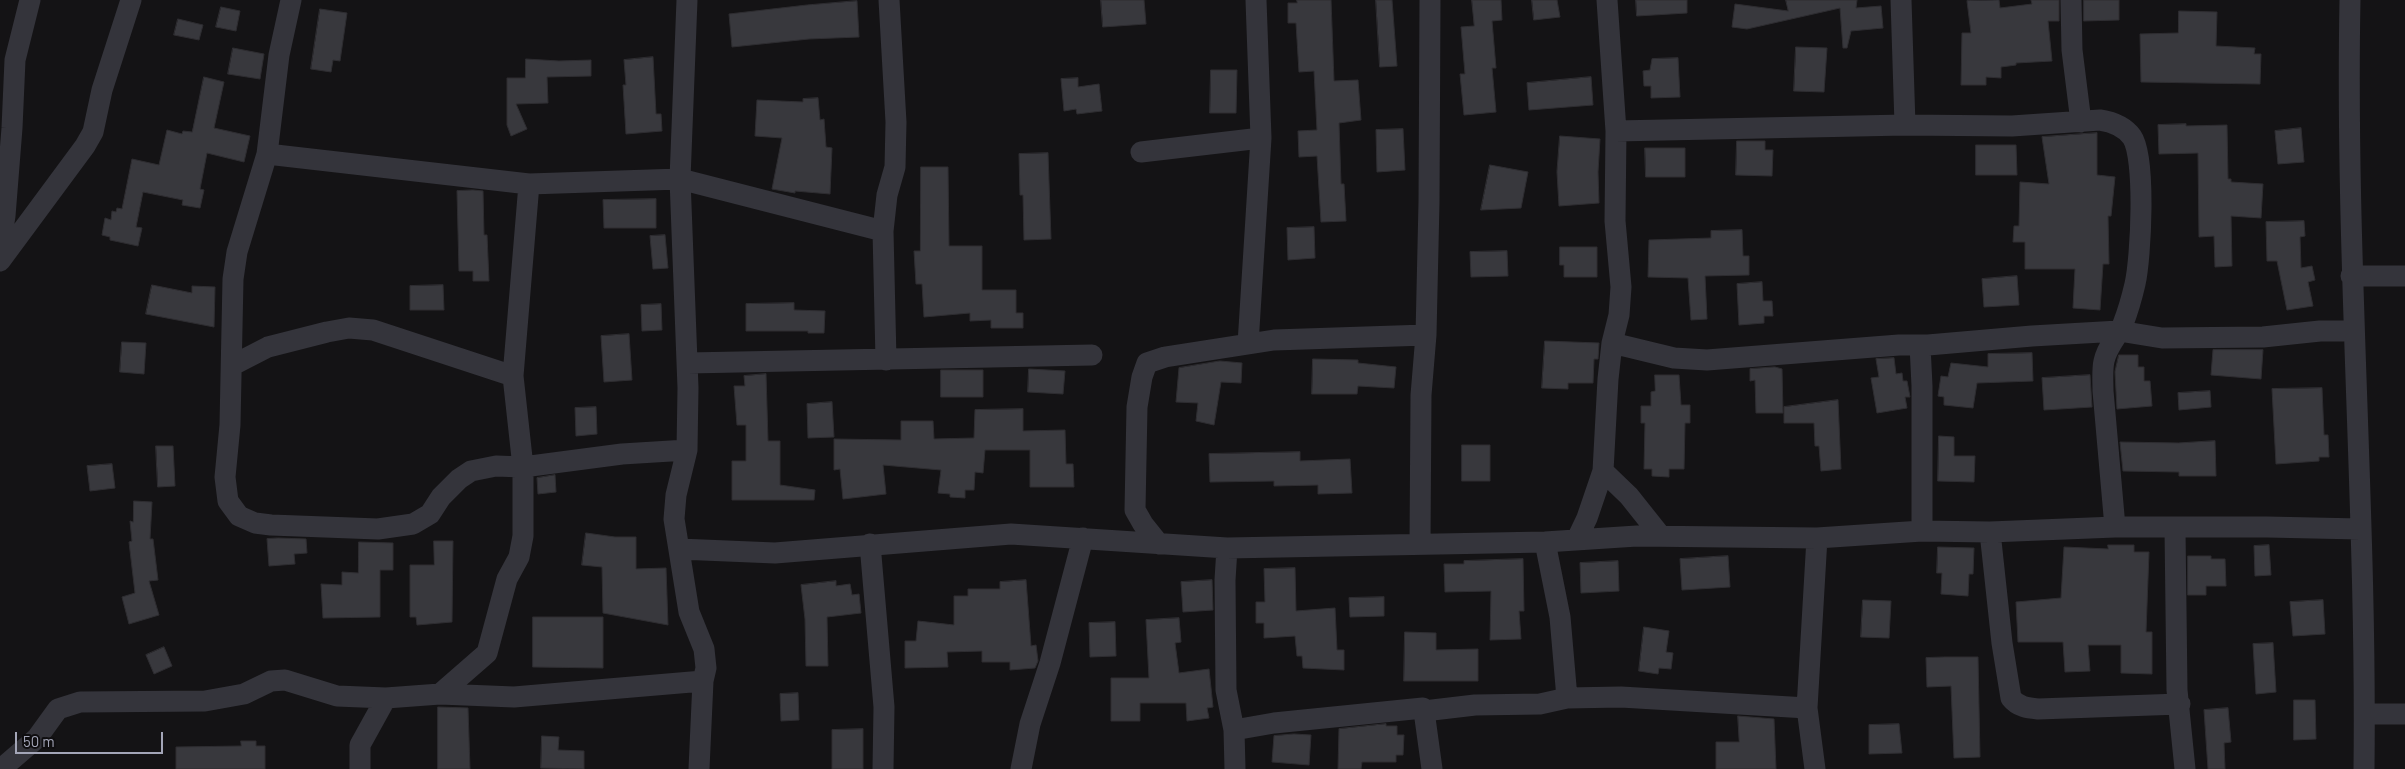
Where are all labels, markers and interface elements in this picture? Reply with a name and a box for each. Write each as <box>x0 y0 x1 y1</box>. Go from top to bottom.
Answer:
scale bar <box>18 722 165 754</box>
text: 50 m <box>23 732 55 750</box>

